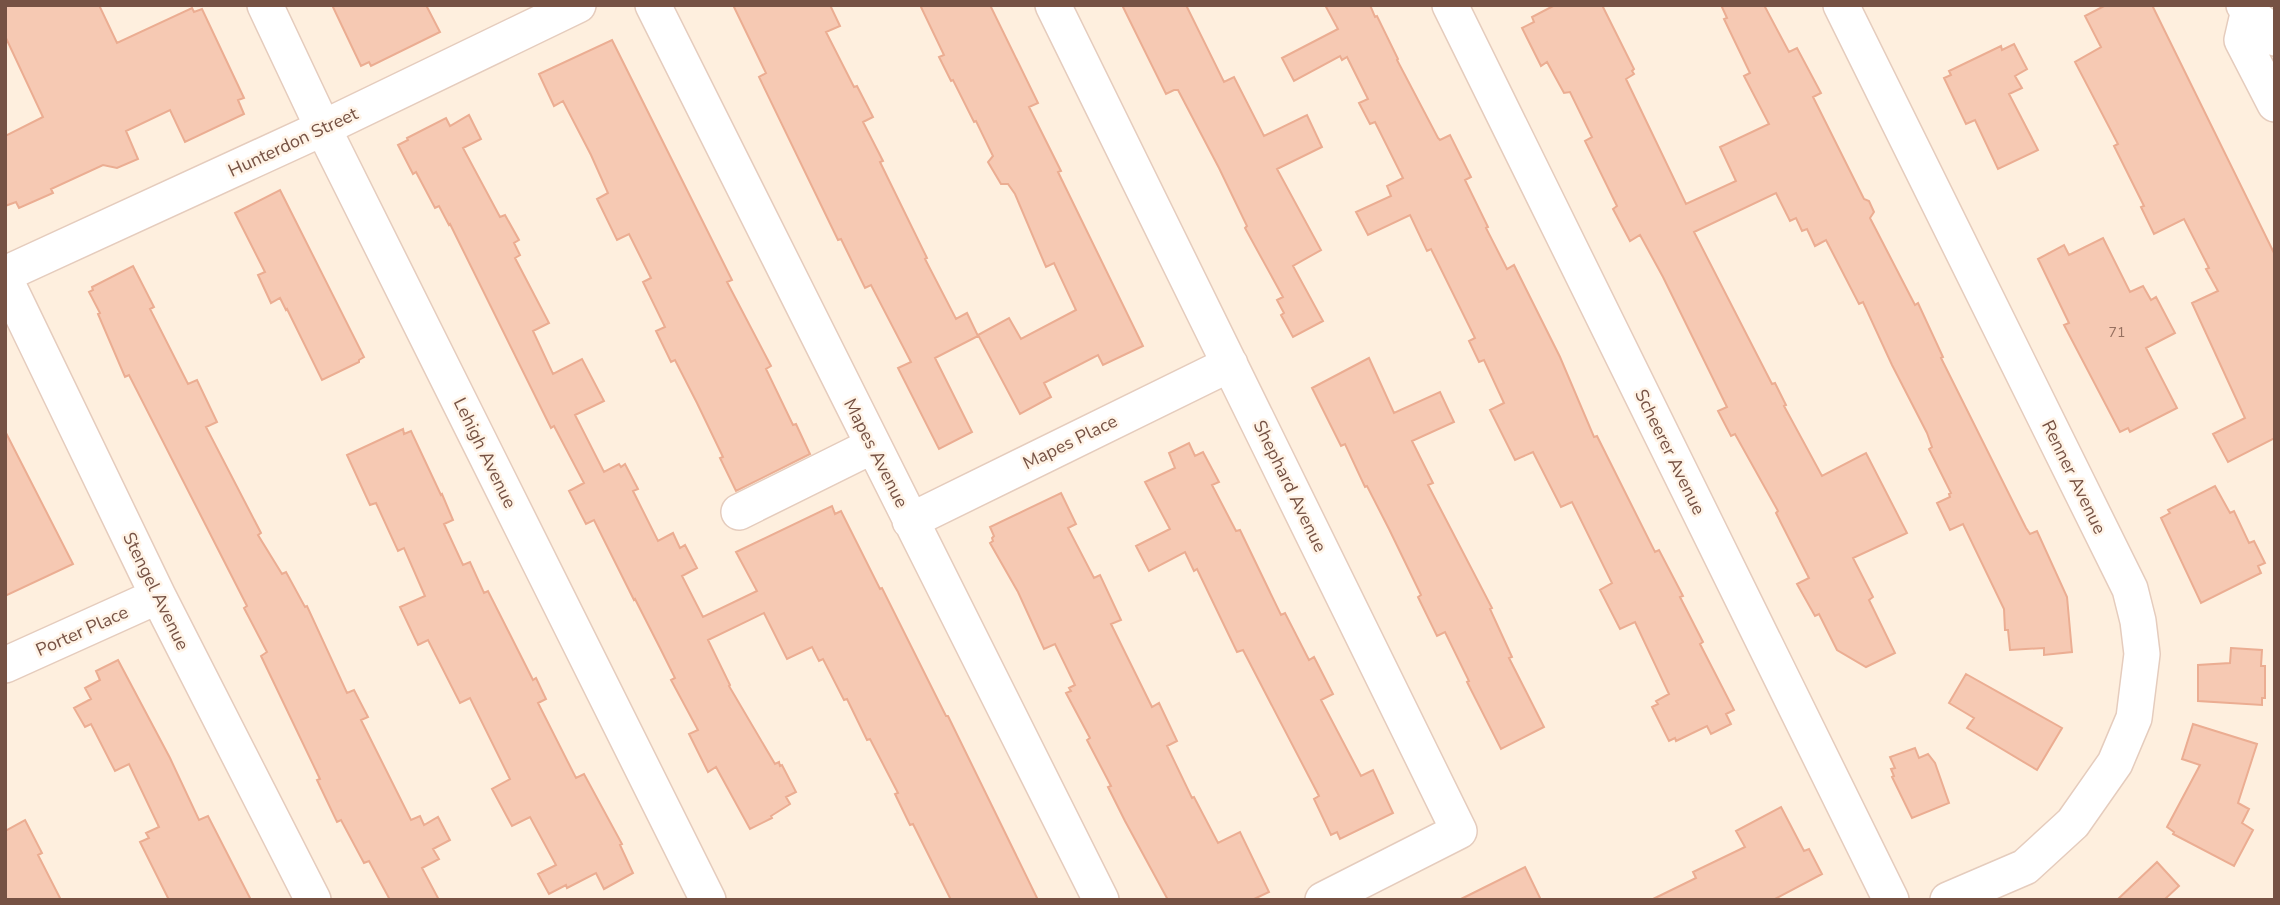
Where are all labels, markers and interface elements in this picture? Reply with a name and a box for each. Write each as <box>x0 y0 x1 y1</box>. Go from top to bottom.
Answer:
street label: Hunterdon Street <box>224 101 362 183</box>
house number: 71 <box>2109 323 2125 342</box>
street label: Scheerer Avenue <box>1629 385 1711 519</box>
street label: Lehigh Avenue <box>448 394 522 512</box>
street label: Mapes Avenue <box>838 394 914 512</box>
street label: Mapes Place <box>1019 409 1121 475</box>
street label: Shephard Avenue <box>1248 416 1332 556</box>
street label: Renner Avenue <box>2036 416 2112 538</box>
street label: Stengel Avenue <box>117 528 195 654</box>
street label: Porter Place <box>32 600 132 662</box>

